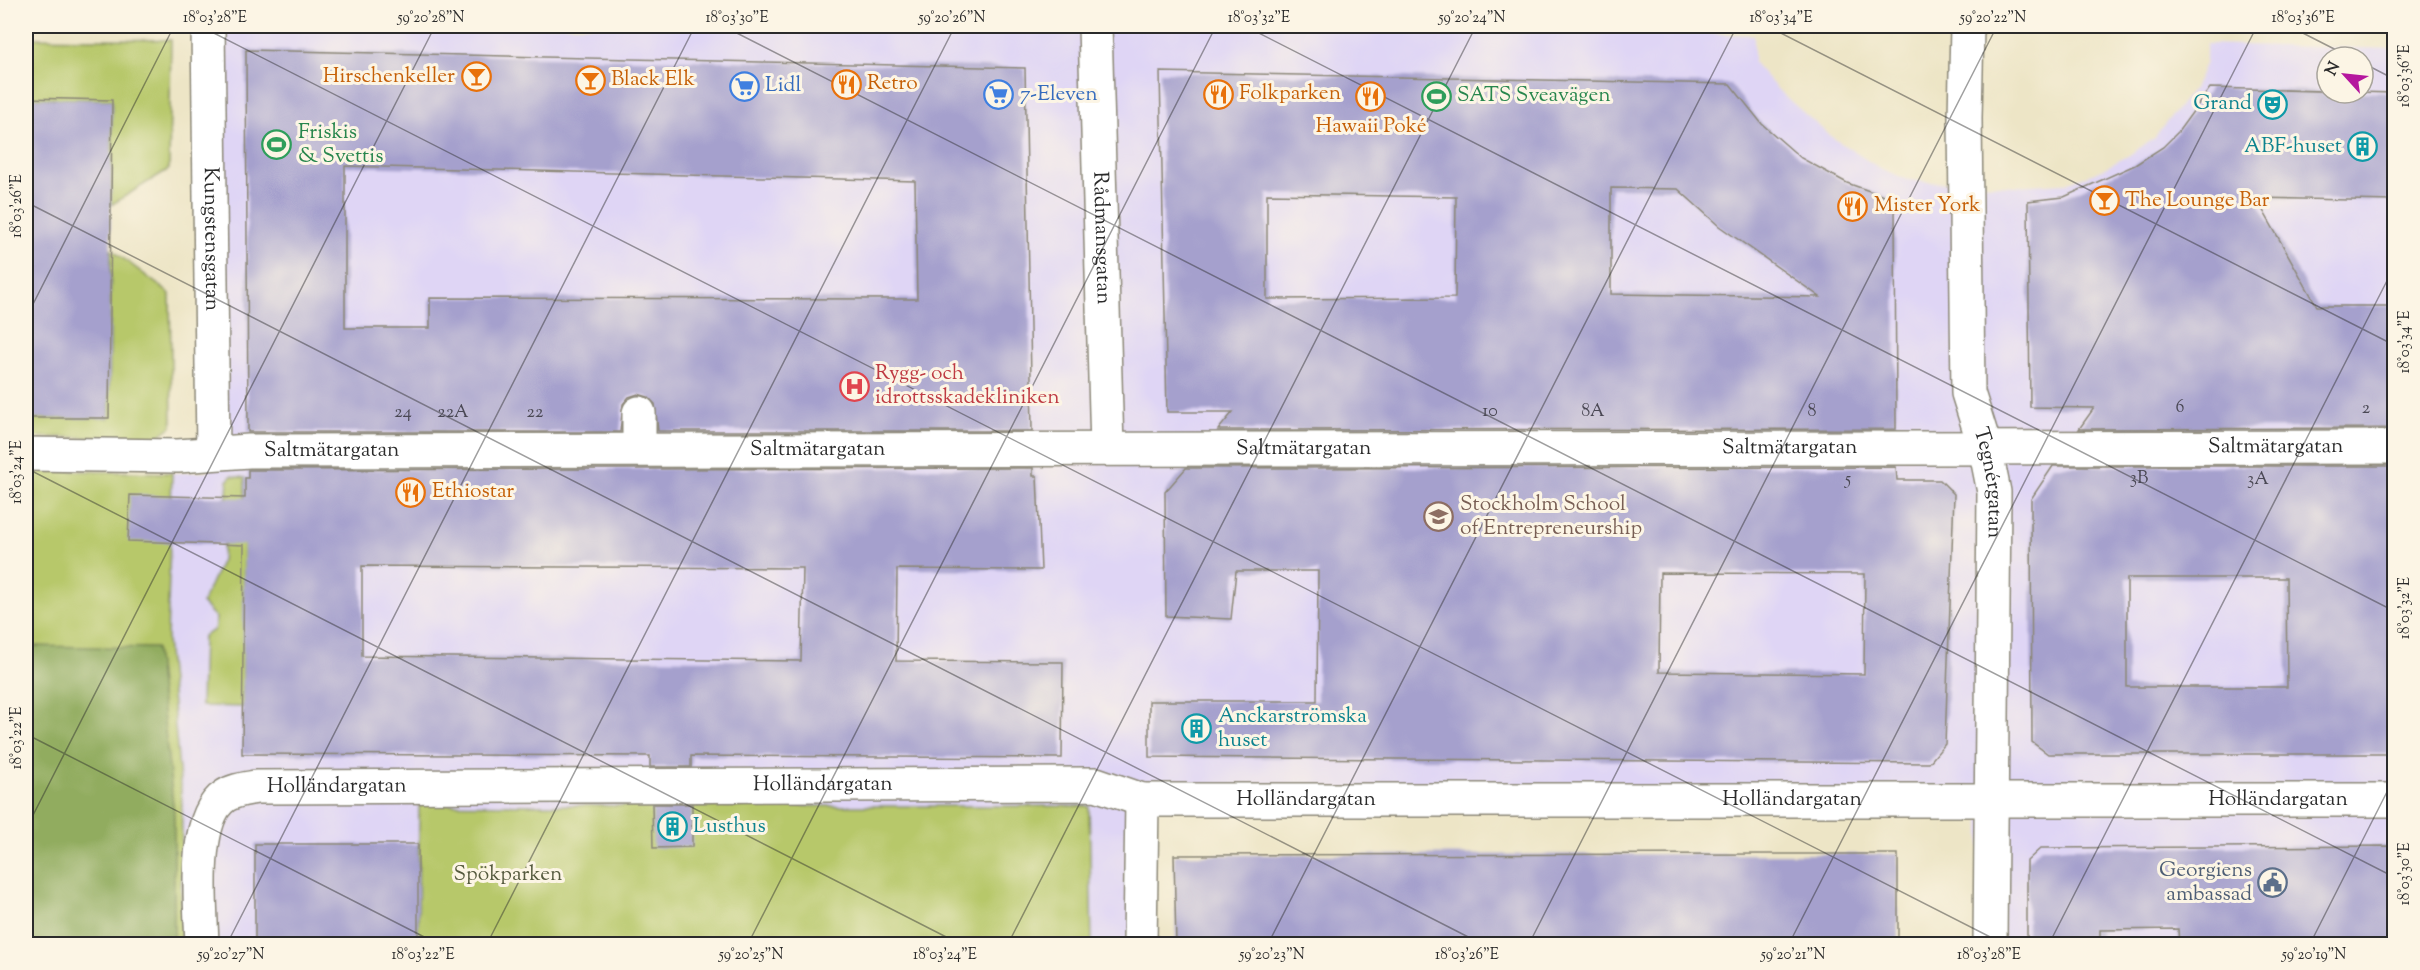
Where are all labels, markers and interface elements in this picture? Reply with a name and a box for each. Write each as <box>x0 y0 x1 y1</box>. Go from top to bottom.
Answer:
text: 18°03'28"E <box>183 8 247 29</box>
text: 59°20'28"N <box>396 8 465 29</box>
text: 18°03'30"E <box>706 8 768 29</box>
text: 59°20'26"N <box>917 8 986 29</box>
text: 18°03'32"E <box>1228 8 1290 29</box>
text: 59°20'24"N <box>1437 8 1506 29</box>
text: 18°03'34"E <box>1749 8 1813 29</box>
text: 59°20'22"N <box>1959 8 2026 29</box>
text: 18°03'36"E <box>2272 8 2334 29</box>
north arrow <box>2315 45 2375 105</box>
text: 18°03'36"E <box>2395 45 2416 107</box>
text: N <box>2321 58 2347 80</box>
bar icon: Hirschenkeller <box>460 61 492 93</box>
place label: Hirschenkeller <box>323 62 455 92</box>
bar icon: Black Elk <box>574 64 606 96</box>
place label: Black Elk <box>611 65 695 95</box>
restaurant icon: Retro <box>830 68 862 100</box>
place label: Retro <box>867 69 918 99</box>
supermarket icon: Lidl <box>728 70 760 102</box>
place label: Lidl <box>765 71 801 101</box>
restaurant icon: Folkparken <box>1202 78 1234 110</box>
supermarket icon: 7-Eleven <box>983 79 1015 111</box>
place label: Folkparken <box>1239 79 1341 109</box>
place label: 7-Eleven <box>1020 80 1098 110</box>
restaurant icon: Hawaii Poké <box>1355 80 1387 112</box>
sports icon: SATS Sveavägen <box>1420 80 1452 112</box>
place label: SATS Sveavägen <box>1457 81 1611 111</box>
theatre icon: Grand <box>2257 88 2289 120</box>
place label: Grand <box>2193 89 2252 119</box>
place label: Hawaii Poké <box>1316 112 1426 142</box>
place label: Friskis & Svettis <box>298 118 384 172</box>
sports icon: Friskis & Svettis <box>261 129 293 161</box>
building icon: ABF-huset <box>2347 131 2379 163</box>
place label: ABF-huset <box>2244 132 2342 162</box>
street label: Kungstensgatan <box>195 167 226 311</box>
street label: Rådmansgatan <box>1084 171 1118 305</box>
text: 18°03'26"E <box>7 174 28 238</box>
bar icon: The Lounge Bar <box>2088 185 2120 217</box>
place label: The Lounge Bar <box>2125 186 2270 216</box>
restaurant icon: Mister York <box>1837 190 1869 222</box>
place label: Mister York <box>1874 191 1981 221</box>
text: 18°03'34"E <box>2395 310 2416 374</box>
place label: Rygg- och idrottsskadekliniken <box>875 359 1060 413</box>
hospital icon: Rygg- och idrottsskadekliniken <box>838 370 870 402</box>
house number: 6 <box>2176 395 2185 421</box>
house number: 2 <box>2362 396 2371 422</box>
house number: 10 <box>1482 399 1498 425</box>
house number: 8A <box>1581 399 1605 425</box>
house number: 8 <box>1808 399 1817 425</box>
house number: 24 <box>394 400 412 426</box>
house number: 22A <box>437 400 469 426</box>
house number: 22 <box>527 400 544 426</box>
street label: Tegnérgatan <box>1965 424 2009 539</box>
street label: Saltmätargatan <box>2208 432 2344 462</box>
street label: Saltmätargatan <box>1722 433 1858 463</box>
street label: Saltmätargatan <box>1236 434 1372 464</box>
street label: Saltmätargatan <box>750 435 886 465</box>
street label: Saltmätargatan <box>264 436 400 466</box>
text: 18°03'24"E <box>7 440 28 504</box>
house number: 3B <box>2130 466 2148 492</box>
house number: 5 <box>1844 467 1851 493</box>
house number: 3A <box>2247 467 2269 493</box>
restaurant icon: Ethiostar <box>395 476 427 508</box>
place label: Ethiostar <box>432 477 514 507</box>
place label: Stockholm School of Entrepreneurship <box>1460 490 1642 544</box>
school or university icon: Stockholm School of Entrepreneurship <box>1423 501 1455 533</box>
text: 18°03'32"E <box>2395 577 2416 639</box>
place label: Anckarströmska huset <box>1218 702 1367 756</box>
text: 18°03'22"E <box>7 706 28 770</box>
building icon: Anckarströmska huset <box>1181 713 1213 745</box>
street label: Holländargatan <box>753 770 893 800</box>
street label: Holländargatan <box>267 771 407 802</box>
street label: Holländargatan <box>1236 785 1376 815</box>
street label: Holländargatan <box>1722 785 1862 815</box>
street label: Holländargatan <box>2208 785 2348 815</box>
building icon: Lusthus <box>656 811 688 843</box>
place label: Lusthus <box>693 812 766 842</box>
text: 18°03'30"E <box>2395 843 2416 905</box>
place label: Georgiens ambassad <box>2159 856 2252 910</box>
park label: Spökparken <box>454 860 562 890</box>
public building icon: Georgiens ambassad <box>2257 867 2289 899</box>
text: 59°20'27"N <box>196 945 265 966</box>
text: 18°03'22"E <box>391 945 455 966</box>
text: 59°20'25"N <box>718 945 783 966</box>
text: 18°03'24"E <box>913 945 977 966</box>
text: 59°20'23"N <box>1238 945 1305 966</box>
text: 18°03'26"E <box>1435 945 1499 966</box>
text: 59°20'21"N <box>1760 945 1825 966</box>
text: 18°03'28"E <box>1957 945 2021 966</box>
text: 59°20'19"N <box>2281 945 2346 966</box>

